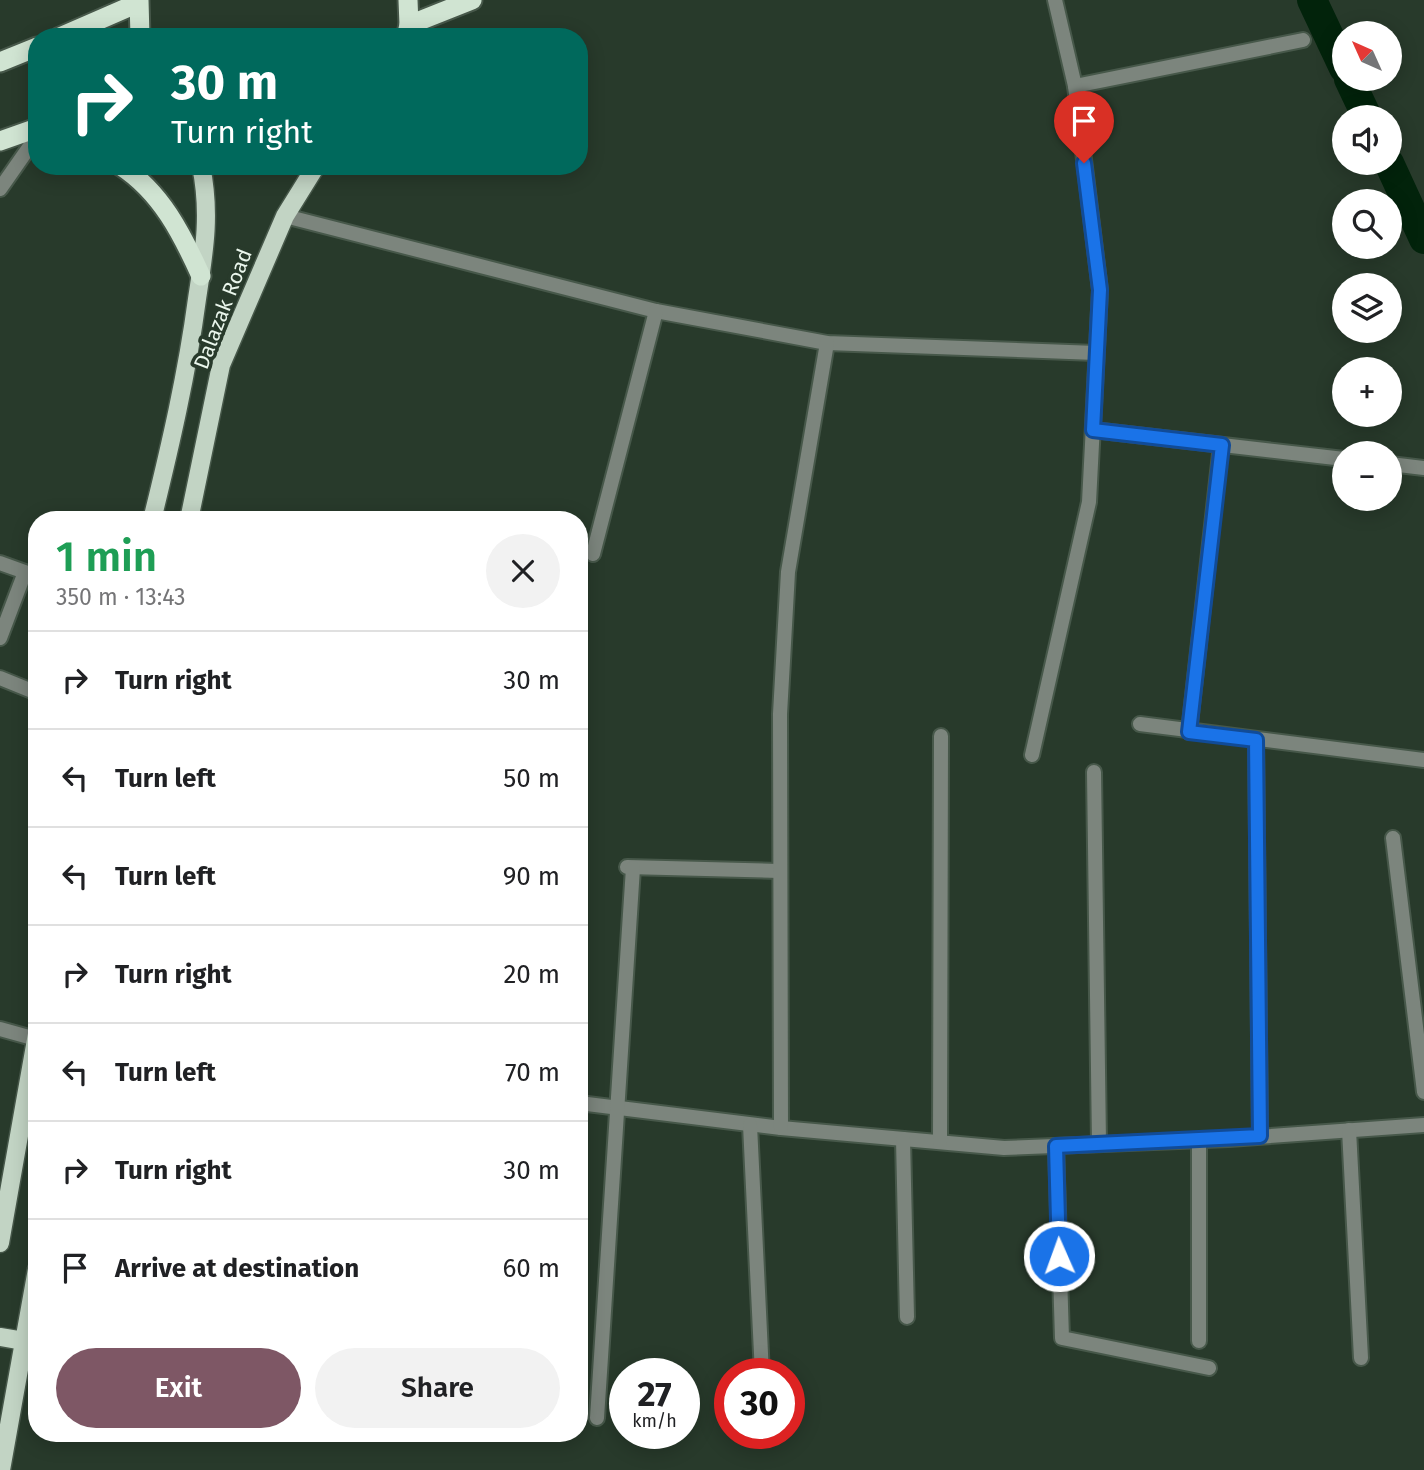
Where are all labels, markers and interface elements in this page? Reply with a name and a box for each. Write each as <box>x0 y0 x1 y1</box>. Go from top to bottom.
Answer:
north arrow <box>1332 21 1402 91</box>
map controls <box>1332 21 1402 511</box>
text: 30 m <box>171 53 278 112</box>
icon: right <box>56 56 147 147</box>
pin <box>1054 91 1114 163</box>
icon: arrive <box>1065 102 1103 140</box>
button: sound <box>1332 105 1402 175</box>
text: Turn right <box>171 113 313 151</box>
button: search <box>1332 189 1402 259</box>
street label: Dalazak Road <box>188 245 258 373</box>
button: layers <box>1332 273 1402 343</box>
button: + <box>1332 357 1402 427</box>
button: − <box>1332 441 1402 511</box>
text: 1 min <box>56 532 157 582</box>
button: close <box>486 534 560 608</box>
text: 350 m · 13:43 <box>56 583 186 611</box>
icon: right <box>56 661 94 699</box>
text: Turn right <box>115 665 232 696</box>
text: 30 m <box>503 665 560 696</box>
icon: left <box>56 759 94 797</box>
text: Turn left <box>115 763 216 794</box>
text: 50 m <box>503 763 560 794</box>
icon: left <box>56 857 94 895</box>
text: Turn left <box>115 861 216 892</box>
text: 90 m <box>503 861 560 892</box>
icon: right <box>56 955 94 993</box>
text: Turn right <box>115 959 232 990</box>
text: 20 m <box>503 959 560 990</box>
icon: left <box>56 1053 94 1091</box>
text: Turn left <box>115 1057 216 1088</box>
text: 70 m <box>505 1057 560 1088</box>
icon: right <box>56 1151 94 1189</box>
text: Turn right <box>115 1155 232 1186</box>
text: 30 m <box>503 1155 560 1186</box>
position arrow <box>1022 1219 1096 1293</box>
icon: arrive <box>56 1249 94 1287</box>
text: Arrive at destination <box>115 1253 359 1284</box>
text: 60 m <box>502 1253 560 1284</box>
button: Exit <box>56 1348 301 1428</box>
button: Share <box>315 1348 560 1428</box>
speed limit sign: 30 <box>714 1358 805 1449</box>
text: 27 <box>637 1373 672 1415</box>
text: km/h <box>632 1410 677 1432</box>

